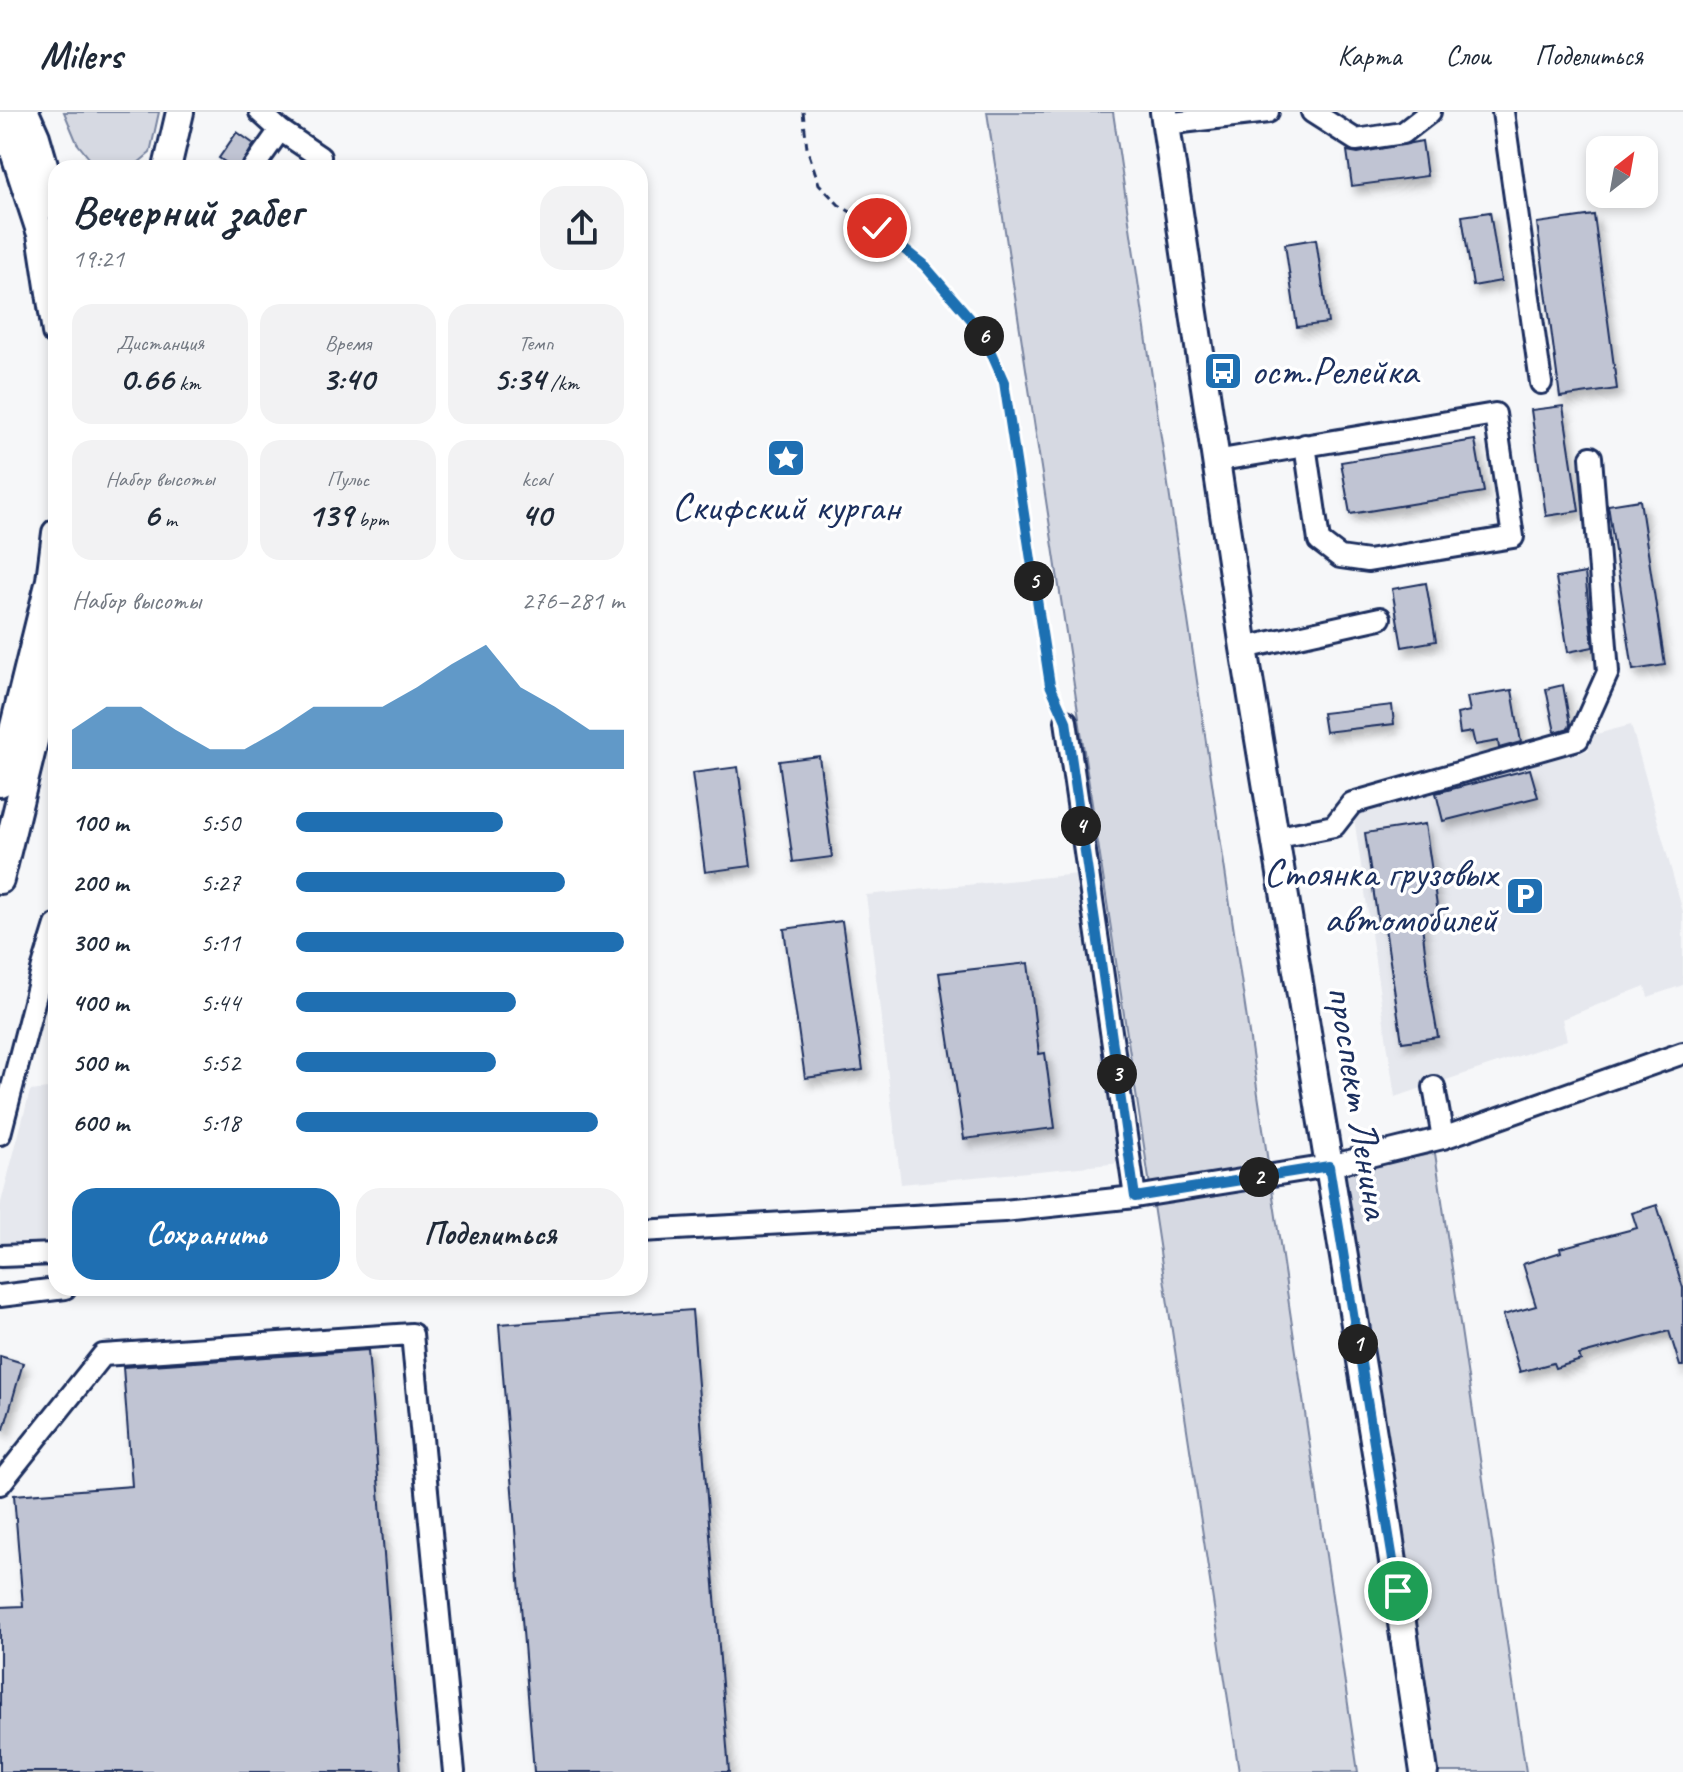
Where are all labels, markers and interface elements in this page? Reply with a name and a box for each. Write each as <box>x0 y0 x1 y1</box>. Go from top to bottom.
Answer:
text: Milers <box>40 32 122 79</box>
text: Карта <box>1338 38 1402 73</box>
text: Слои <box>1446 38 1491 73</box>
text: Поделиться <box>1535 38 1643 73</box>
north arrow <box>1586 136 1658 208</box>
map controls <box>1586 136 1658 208</box>
text: Вечерний забег <box>72 184 302 239</box>
button: share <box>540 186 624 270</box>
pin <box>843 194 911 262</box>
icon: check <box>855 206 899 250</box>
text: 19:21 <box>72 242 124 275</box>
pin: 6 <box>964 316 1004 356</box>
text: 6 <box>979 322 989 350</box>
text: Дистанция <box>116 329 204 357</box>
text: Время <box>325 329 371 357</box>
text: Темп <box>518 329 554 357</box>
place label: ост.Релейка <box>1251 346 1421 396</box>
bus stop icon: ост.Релейка <box>1202 350 1244 392</box>
text: 0.66 <box>120 357 174 400</box>
text: 3:40 <box>322 357 374 400</box>
text: 5:34 <box>493 357 545 400</box>
text: km <box>174 369 200 397</box>
text: /km <box>545 369 579 397</box>
place icon: Скифский курган <box>765 437 807 479</box>
text: Набор высоты <box>105 465 215 493</box>
text: Пульс <box>327 465 369 493</box>
text: kcal <box>521 465 551 493</box>
place label: Скифский курган <box>672 482 903 532</box>
text: 6 <box>143 493 159 536</box>
text: 139 <box>307 493 353 536</box>
text: 40 <box>521 493 551 536</box>
text: m <box>159 505 177 533</box>
text: bpm <box>353 505 389 533</box>
pin: 5 <box>1014 561 1054 601</box>
text: 5 <box>1029 567 1039 595</box>
text: Набор высоты <box>72 584 201 617</box>
text: 276–281 m <box>521 584 624 617</box>
text: 100 m <box>72 806 128 839</box>
text: 5:50 <box>200 806 240 839</box>
pin: 4 <box>1061 806 1101 846</box>
text: 4 <box>1076 812 1086 840</box>
place label: Стоянка грузовых автомобилей <box>1263 848 1500 944</box>
text: 200 m <box>72 866 128 899</box>
text: 5:27 <box>200 866 240 899</box>
parking icon: Стоянка грузовых автомобилей <box>1504 875 1546 917</box>
text: 300 m <box>72 926 128 959</box>
text: 5:11 <box>200 926 240 959</box>
street label: проспект Ленина <box>1316 982 1403 1225</box>
text: 400 m <box>72 986 128 1019</box>
text: 5:44 <box>200 986 240 1019</box>
text: 500 m <box>72 1046 128 1079</box>
text: 5:52 <box>200 1046 240 1079</box>
pin: 3 <box>1097 1054 1137 1094</box>
text: 3 <box>1112 1060 1122 1088</box>
text: 600 m <box>72 1106 129 1139</box>
text: 5:18 <box>200 1106 240 1139</box>
pin: 2 <box>1239 1157 1279 1197</box>
text: 2 <box>1254 1163 1264 1191</box>
button: Сохранить <box>72 1188 340 1280</box>
button: Поделиться <box>356 1188 624 1280</box>
pin: 1 <box>1338 1324 1378 1364</box>
text: 1 <box>1353 1330 1363 1358</box>
pin <box>1364 1557 1432 1625</box>
icon: arrive <box>1376 1569 1420 1613</box>

